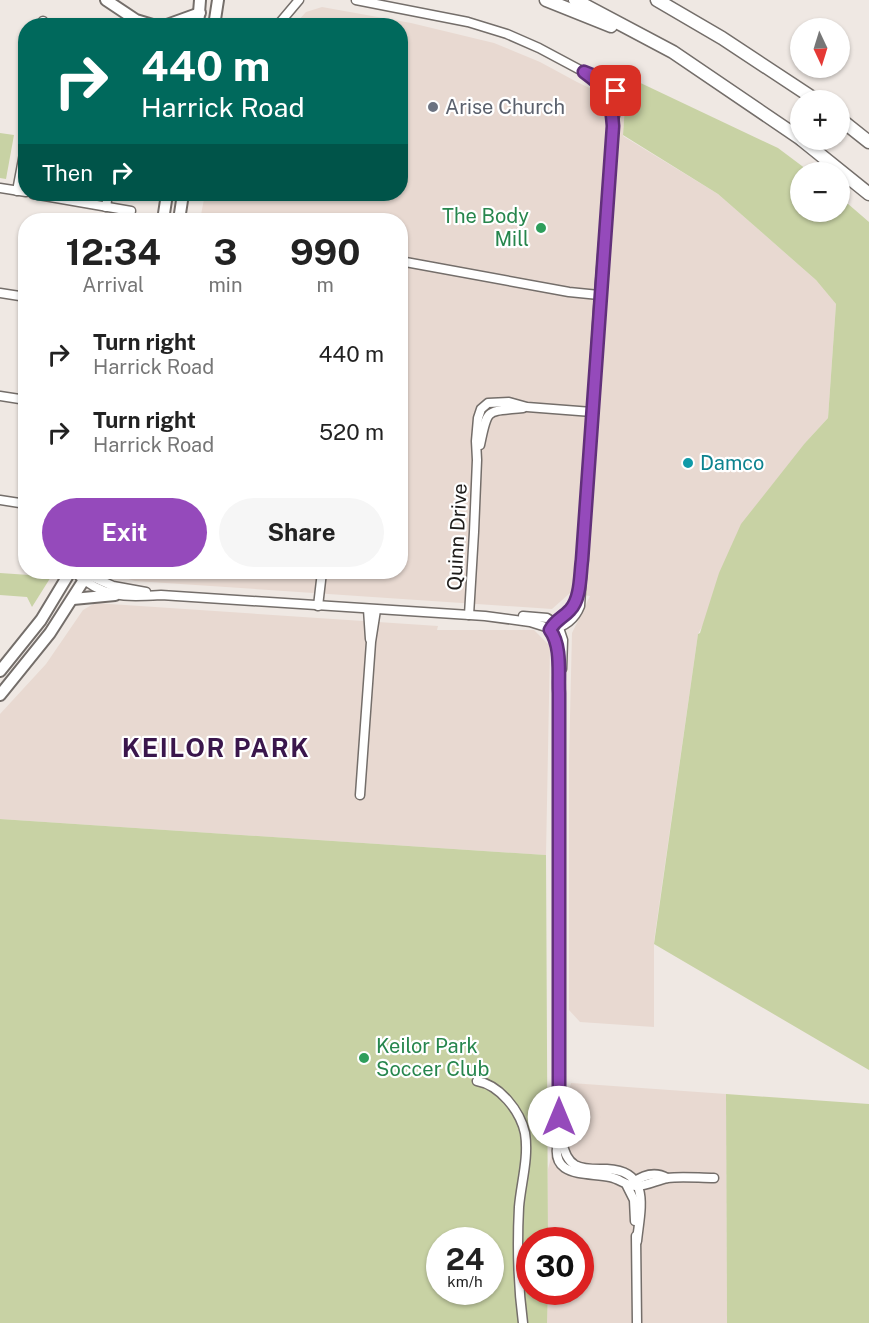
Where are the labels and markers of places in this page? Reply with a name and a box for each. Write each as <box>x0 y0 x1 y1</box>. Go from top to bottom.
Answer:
pin <box>590 65 641 116</box>
place label: Arise Church <box>445 95 565 119</box>
marker: Arise Church <box>426 100 440 114</box>
place label: The Body Mill <box>442 204 529 251</box>
marker: The Body Mill <box>534 221 548 235</box>
place label: Damco <box>700 451 764 475</box>
marker: Damco <box>681 456 695 470</box>
place label: Keilor Park Soccer Club <box>376 1034 490 1081</box>
marker: Keilor Park Soccer Club <box>357 1051 371 1065</box>

